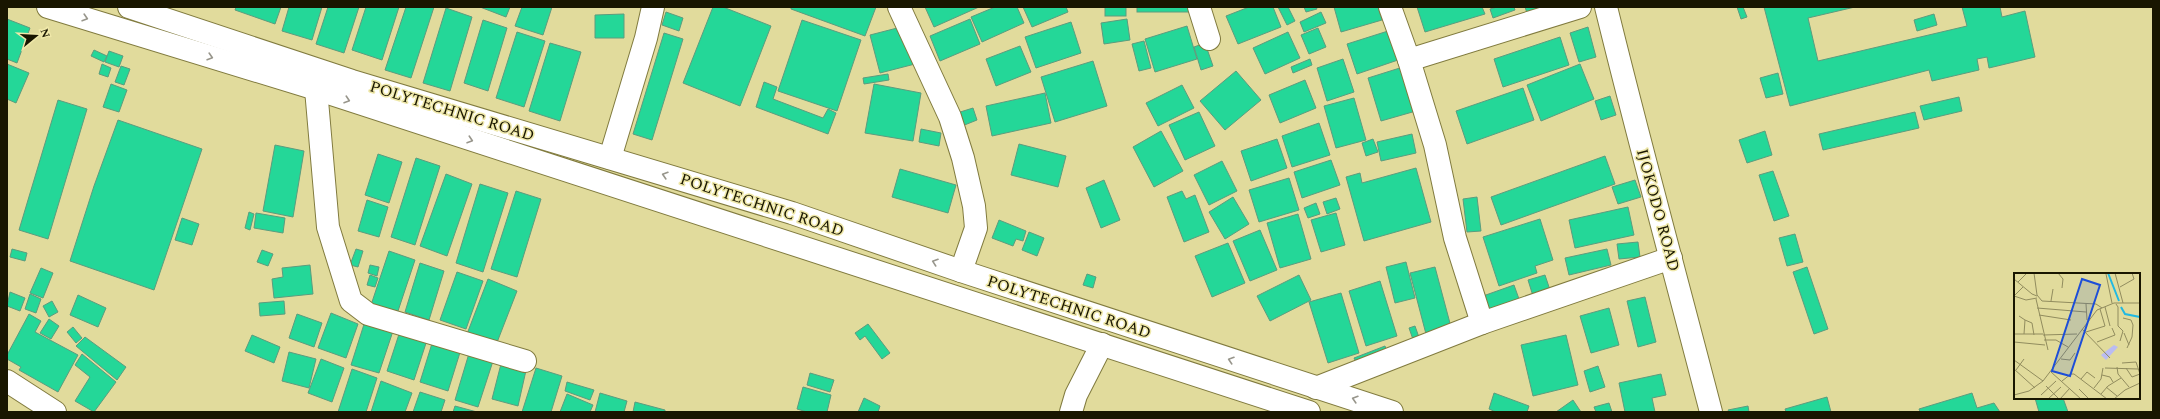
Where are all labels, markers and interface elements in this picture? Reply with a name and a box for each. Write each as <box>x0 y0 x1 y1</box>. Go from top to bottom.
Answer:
one-way arrow <box>82 14 89 22</box>
north arrow <box>16 16 56 56</box>
text: N <box>36 26 55 40</box>
one-way arrow <box>206 52 213 61</box>
street label: POLYTECHNIC ROAD <box>367 74 537 148</box>
one-way arrow <box>343 95 350 103</box>
one-way arrow <box>467 136 474 144</box>
street label: IJOKODO ROAD <box>1630 146 1686 274</box>
street label: POLYTECHNIC ROAD <box>677 167 847 243</box>
one-way arrow <box>661 171 668 180</box>
one-way arrow <box>931 259 938 267</box>
street label: POLYTECHNIC ROAD <box>984 269 1154 345</box>
inset map <box>2014 273 2140 399</box>
one-way arrow <box>1228 356 1235 365</box>
one-way arrow <box>1352 395 1359 404</box>

